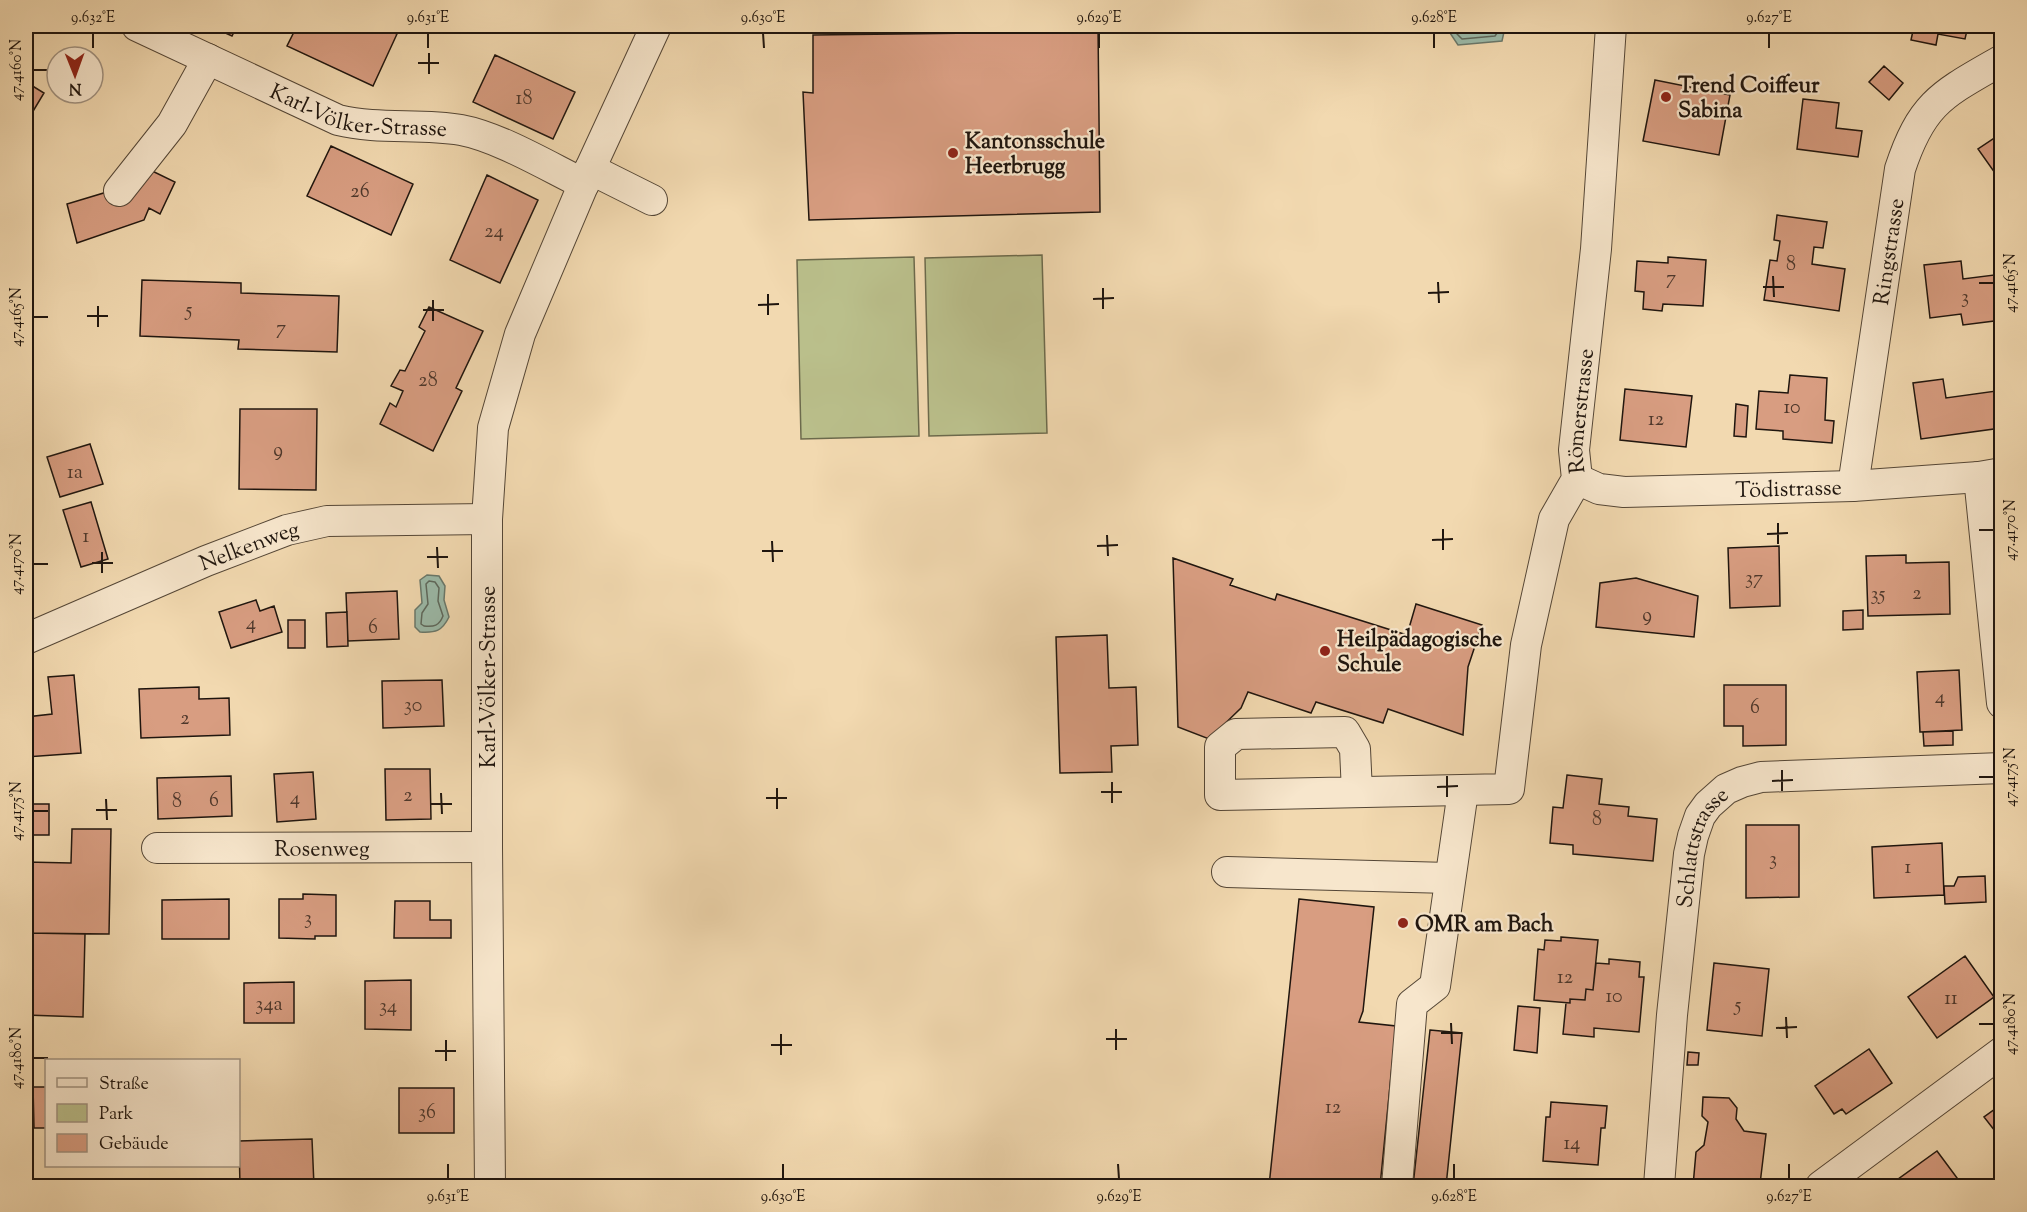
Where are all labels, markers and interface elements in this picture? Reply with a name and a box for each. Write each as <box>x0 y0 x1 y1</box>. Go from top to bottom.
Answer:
text: 9.632°E <box>71 8 115 29</box>
text: 9.631°E <box>407 8 449 29</box>
text: 9.630°E <box>741 8 785 29</box>
text: 9.629°E <box>1076 8 1122 29</box>
text: 9.628°E <box>1411 8 1457 29</box>
text: 9.627°E <box>1746 8 1792 29</box>
text: 47.4160°N <box>7 39 28 101</box>
north arrow <box>45 45 105 105</box>
place label: Trend Coiffeur Sabina <box>1678 71 1820 128</box>
text: N <box>68 76 82 99</box>
street label: Karl-Völker-Strasse <box>264 77 448 147</box>
house number: 18 <box>516 85 532 114</box>
marker: Trend Coiffeur Sabina <box>1659 90 1673 104</box>
place label: Kantonsschule Heerbrugg <box>965 127 1105 184</box>
marker: Kantonsschule Heerbrugg <box>946 146 960 160</box>
house number: 26 <box>350 178 370 207</box>
street label: Ringstrasse <box>1867 196 1914 308</box>
house number: 24 <box>484 218 504 247</box>
house number: 8 <box>1786 251 1796 280</box>
text: 47.4165°N <box>2001 253 2022 313</box>
house number: 7 <box>1666 265 1676 294</box>
house number: 3 <box>1961 284 1969 313</box>
text: 47.4165°N <box>7 287 28 347</box>
house number: 5 <box>185 297 193 326</box>
house number: 7 <box>276 315 286 344</box>
street label: Römerstrasse <box>1561 347 1604 475</box>
house number: 28 <box>418 367 438 396</box>
house number: 10 <box>1783 394 1801 423</box>
house number: 12 <box>1648 406 1664 435</box>
house number: 9 <box>273 437 283 466</box>
house number: 1a <box>67 459 83 488</box>
street label: Tödistrasse <box>1735 473 1842 508</box>
text: 47.4170°N <box>2001 499 2022 561</box>
street label: Nelkenweg <box>195 515 303 581</box>
house number: 1 <box>83 523 90 552</box>
text: 47.4170°N <box>7 533 28 595</box>
house number: 37 <box>1745 565 1763 594</box>
house number: 2 <box>1912 580 1922 609</box>
house number: 35 <box>1871 581 1886 610</box>
street label: Karl-Völker-Strasse <box>474 586 506 768</box>
house number: 9 <box>1642 602 1652 631</box>
house number: 4 <box>246 610 256 639</box>
house number: 6 <box>368 614 378 643</box>
place label: Heilpädagogische Schule <box>1337 625 1502 682</box>
marker: Heilpädagogische Schule <box>1318 644 1332 658</box>
house number: 4 <box>1935 684 1945 713</box>
house number: 30 <box>404 692 422 721</box>
house number: 6 <box>1750 694 1760 723</box>
house number: 2 <box>180 705 190 734</box>
text: 47.4175°N <box>2001 747 2022 807</box>
text: 47.4175°N <box>7 781 28 841</box>
street label: Schlattstrasse <box>1670 781 1737 910</box>
house number: 2 <box>403 782 413 811</box>
house number: 4 <box>290 785 300 814</box>
house number: 6 <box>209 787 219 816</box>
house number: 8 <box>172 788 182 817</box>
house number: 8 <box>1592 806 1602 835</box>
street label: Rosenweg <box>274 834 370 867</box>
house number: 3 <box>1769 846 1777 875</box>
house number: 1 <box>1905 854 1912 883</box>
house number: 3 <box>304 905 312 934</box>
place label: OMR am Bach <box>1415 910 1554 942</box>
marker: OMR am Bach <box>1396 916 1410 930</box>
house number: 12 <box>1557 964 1573 993</box>
house number: 10 <box>1605 983 1623 1012</box>
house number: 11 <box>1944 985 1958 1014</box>
house number: 34a <box>255 991 283 1020</box>
house number: 5 <box>1734 992 1742 1021</box>
house number: 34 <box>379 993 397 1022</box>
text: 47.4180°N <box>2001 993 2022 1055</box>
text: 47.4180°N <box>7 1027 28 1089</box>
legend <box>45 1059 240 1167</box>
text: Straße <box>99 1072 149 1098</box>
house number: 12 <box>1325 1094 1341 1123</box>
house number: 36 <box>418 1099 436 1128</box>
text: Park <box>99 1102 134 1128</box>
house number: 14 <box>1564 1130 1580 1159</box>
text: Gebäude <box>99 1132 169 1158</box>
text: 9.631°E <box>427 1187 469 1208</box>
text: 9.630°E <box>761 1187 805 1208</box>
text: 9.629°E <box>1096 1187 1142 1208</box>
text: 9.628°E <box>1431 1187 1477 1208</box>
text: 9.627°E <box>1766 1187 1812 1208</box>

